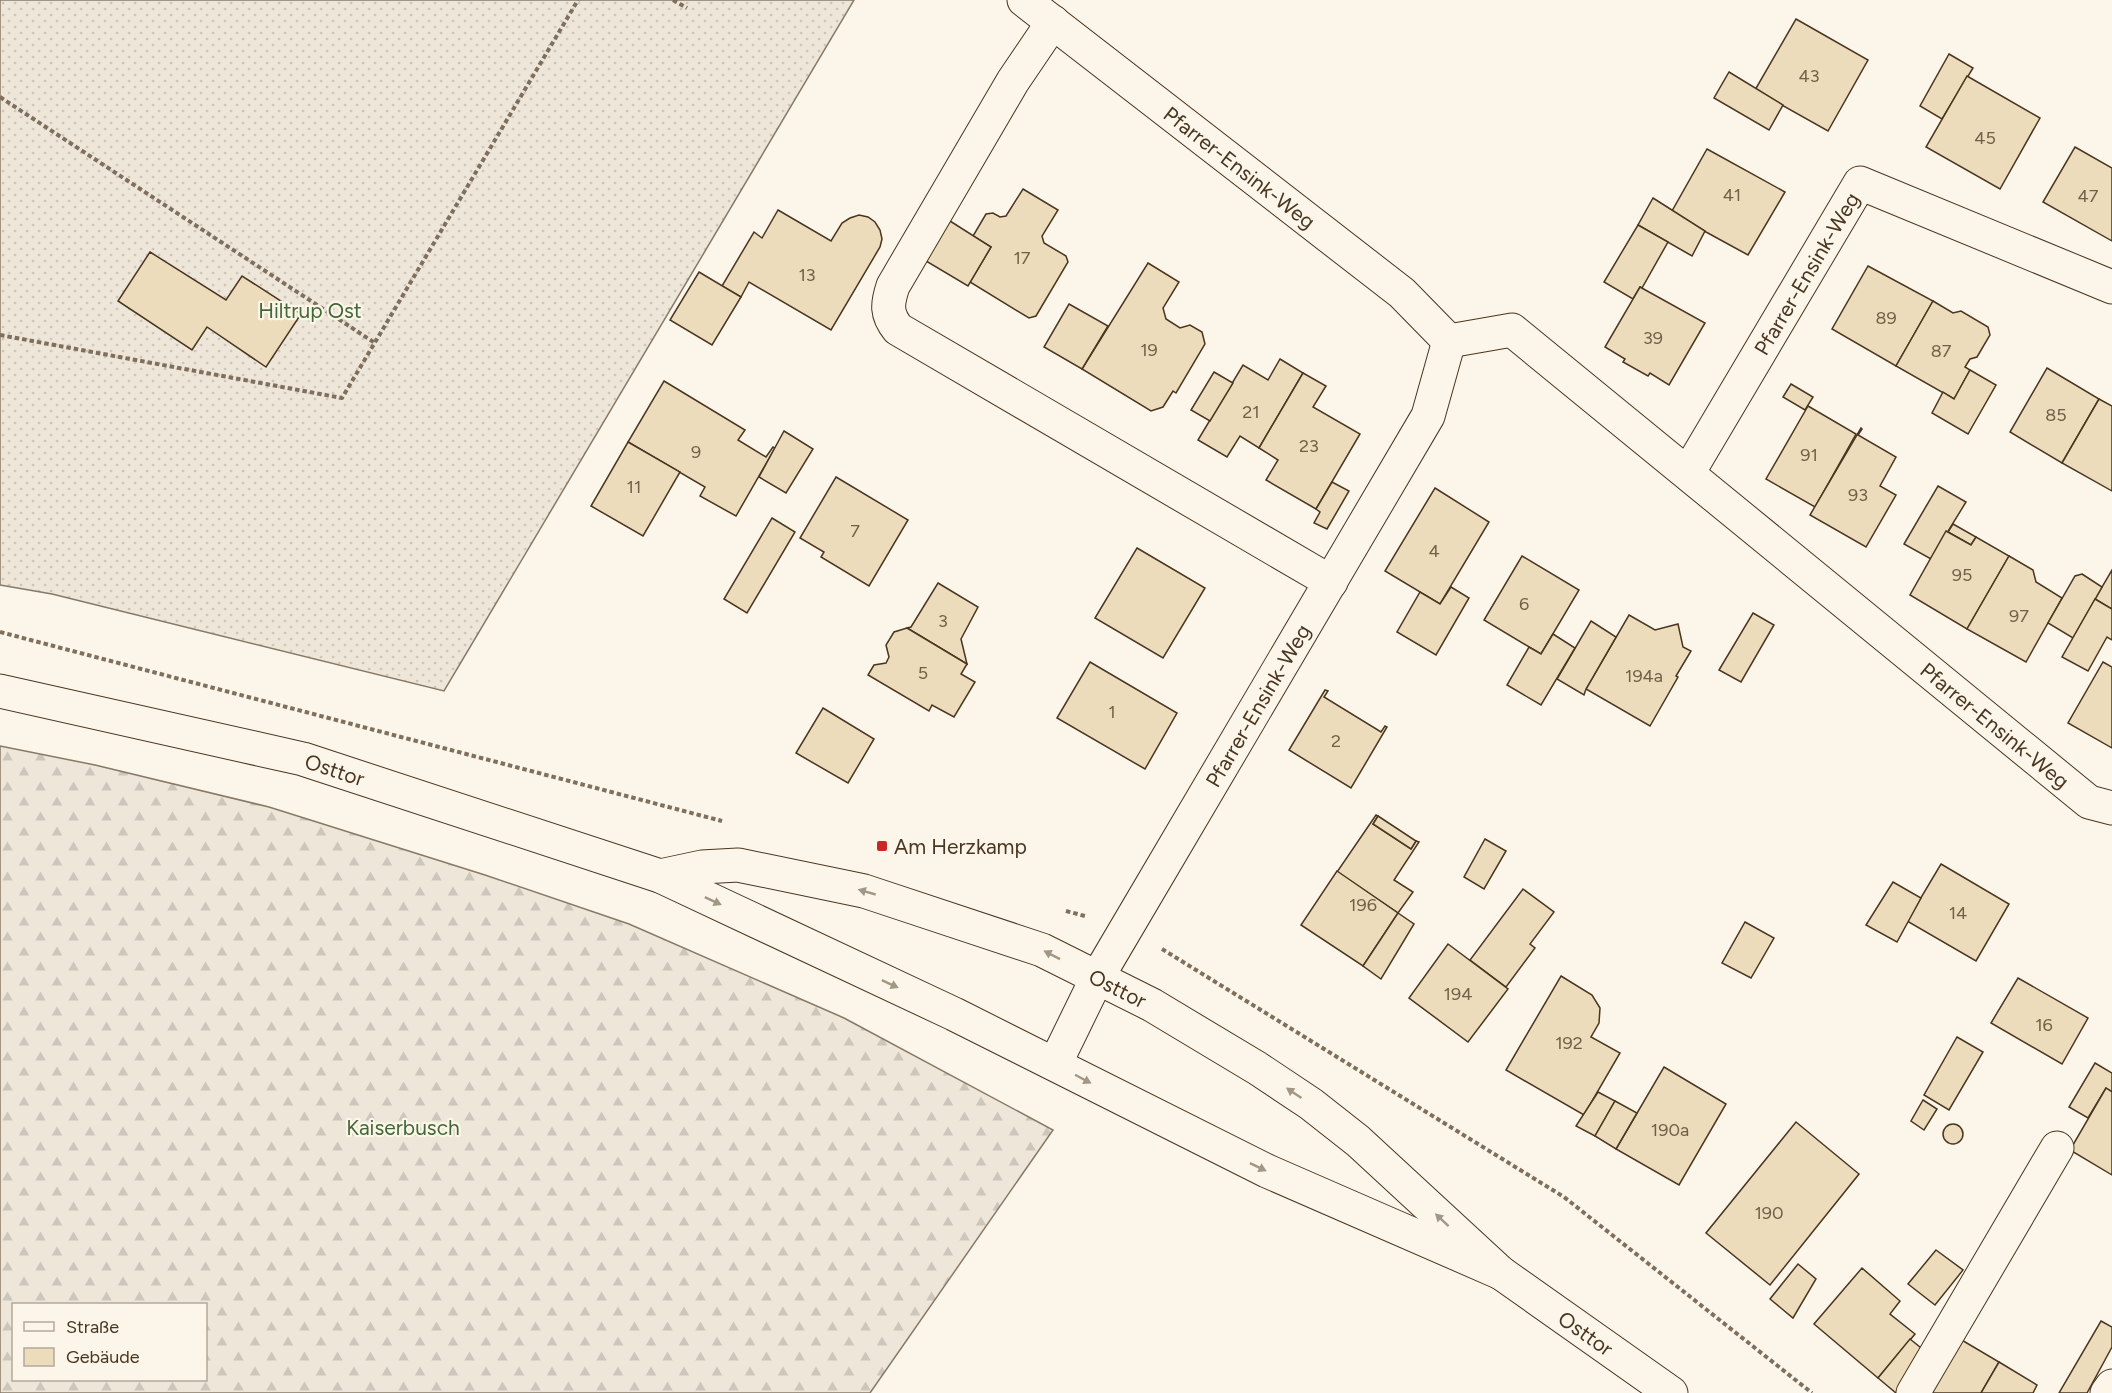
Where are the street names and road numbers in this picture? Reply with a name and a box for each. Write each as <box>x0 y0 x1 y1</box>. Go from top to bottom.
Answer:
street label: Pfarrer-Ensink-Weg <box>1159 101 1320 234</box>
street label: Pfarrer-Ensink-Weg <box>1748 188 1864 359</box>
street label: Pfarrer-Ensink-Weg <box>1200 620 1315 791</box>
street label: Pfarrer-Ensink-Weg <box>1916 657 2074 793</box>
street label: Osttor <box>302 748 368 791</box>
street label: Osttor <box>1085 963 1151 1013</box>
street label: Osttor <box>1554 1305 1618 1361</box>

